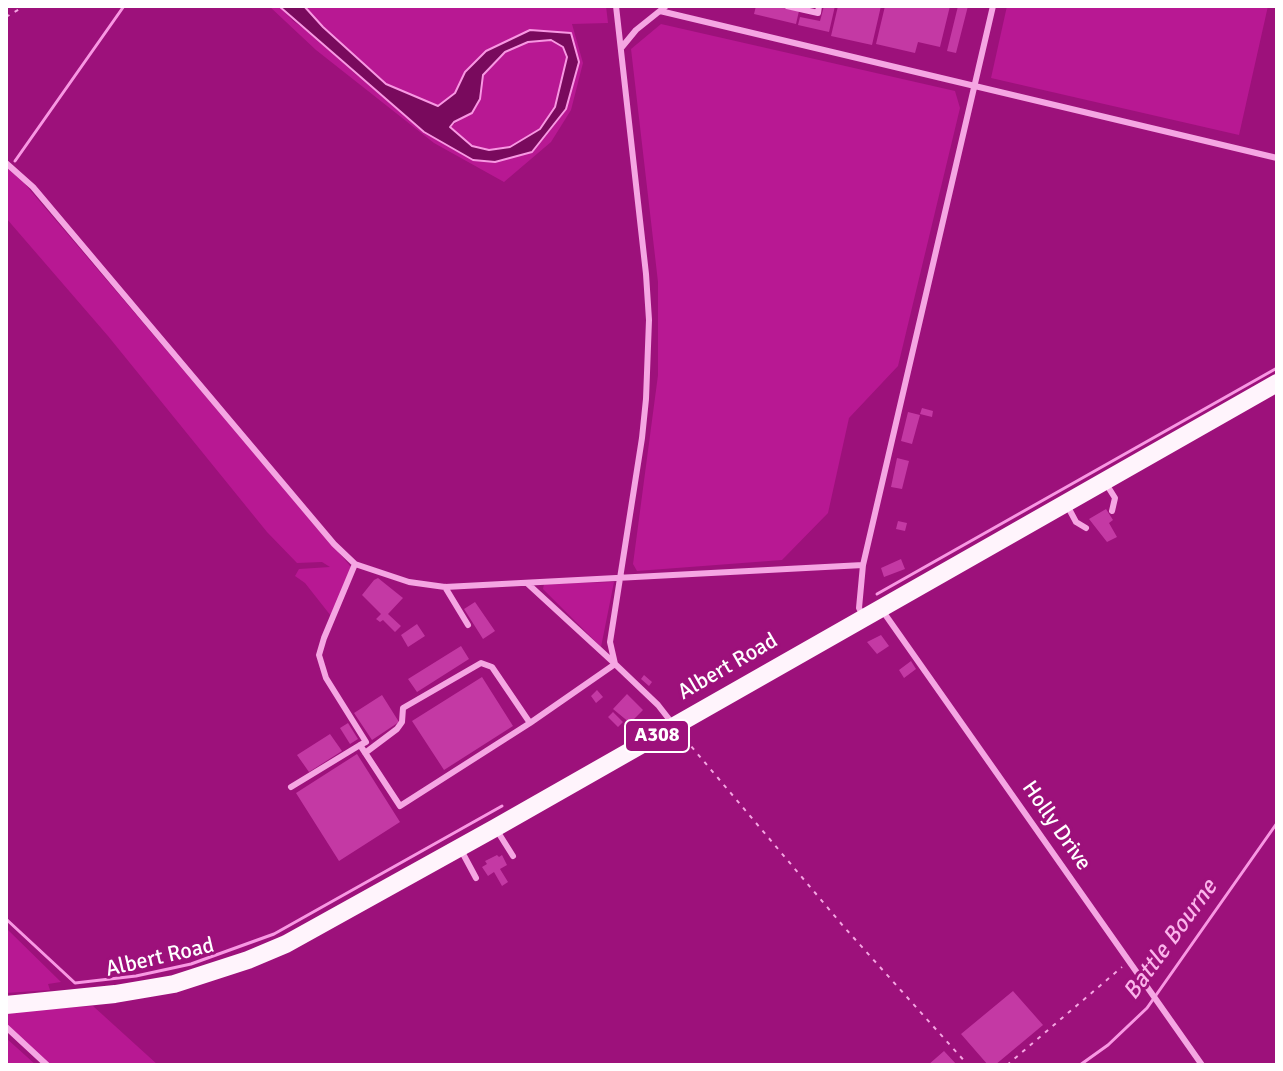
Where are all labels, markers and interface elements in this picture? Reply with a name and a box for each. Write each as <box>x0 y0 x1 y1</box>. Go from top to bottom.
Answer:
street label: Albert Road <box>674 628 782 706</box>
road number: A308 <box>625 720 689 752</box>
street label: Holly Drive <box>1016 776 1096 876</box>
water label: Battle Bourne <box>1118 874 1224 1006</box>
street label: Albert Road <box>103 933 217 983</box>

